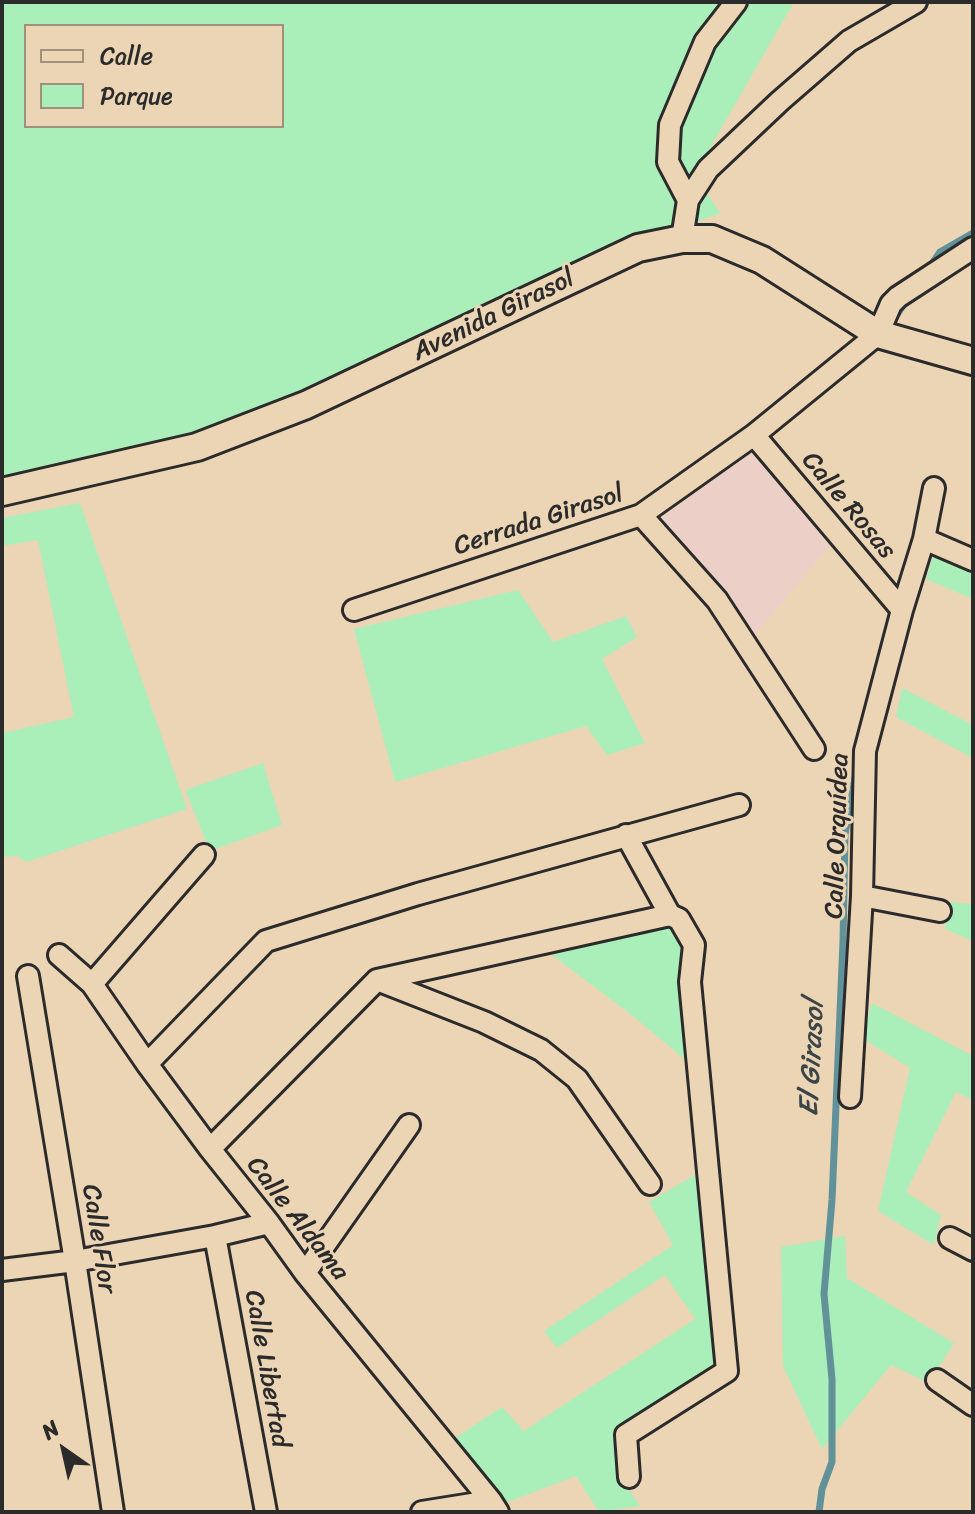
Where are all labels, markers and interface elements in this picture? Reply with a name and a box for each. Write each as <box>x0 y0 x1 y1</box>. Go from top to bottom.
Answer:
legend <box>24 24 284 128</box>
text: Calle <box>100 35 153 77</box>
text: Parque <box>100 75 173 117</box>
street label: Avenida Girasol <box>408 263 580 369</box>
street label: Calle Rosas <box>794 446 902 566</box>
street label: Cerrada Girasol <box>450 479 628 563</box>
street label: Calle Orquídea <box>820 753 856 919</box>
water label: El Girasol <box>793 999 833 1117</box>
street label: Calle Aldama <box>239 1151 355 1287</box>
street label: Calle Flor <box>74 1182 122 1296</box>
street label: Calle Libertad <box>237 1288 295 1450</box>
text: N <box>33 1409 68 1450</box>
north arrow <box>24 1410 104 1490</box>

